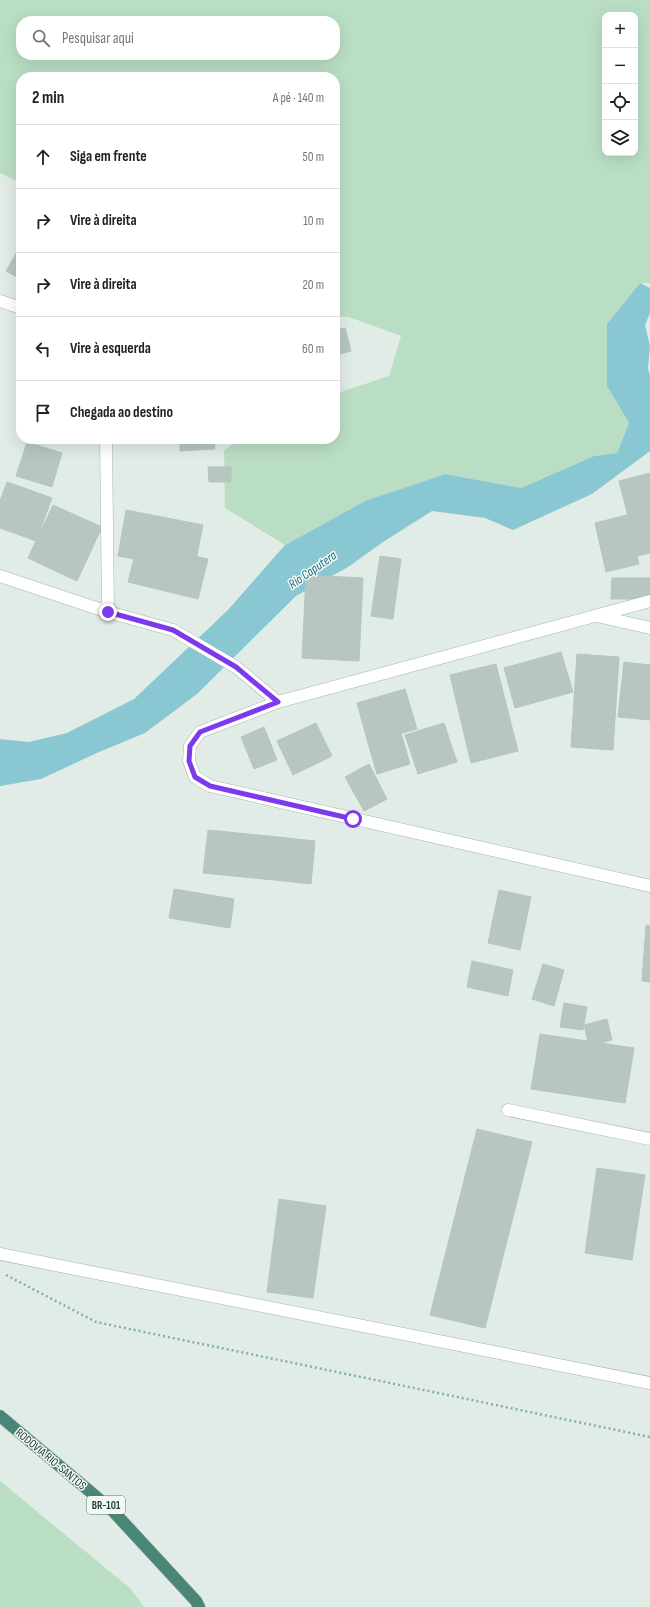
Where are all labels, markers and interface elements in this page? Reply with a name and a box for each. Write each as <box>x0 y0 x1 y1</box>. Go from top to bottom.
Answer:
map controls <box>602 12 638 156</box>
button: + <box>602 12 638 48</box>
search box <box>16 16 340 60</box>
icon: search <box>30 27 52 49</box>
text: Pesquisar aqui <box>62 29 134 48</box>
button: − <box>602 48 638 84</box>
button: locate <box>602 84 638 120</box>
text: 2 min <box>32 88 64 108</box>
text: A pé · 140 m <box>273 90 324 106</box>
button: layers <box>602 120 638 156</box>
icon: ahead <box>32 146 54 168</box>
text: Siga em frente <box>70 147 147 166</box>
text: 50 m <box>303 149 324 165</box>
icon: right <box>32 210 54 232</box>
text: Vire à direita <box>70 211 137 230</box>
text: 10 m <box>303 213 324 229</box>
icon: right <box>32 274 54 296</box>
text: Vire à direita <box>70 275 137 294</box>
text: 20 m <box>302 277 324 293</box>
icon: left <box>32 338 54 360</box>
text: Vire à esquerda <box>70 339 151 358</box>
text: 60 m <box>302 341 324 357</box>
icon: arrive <box>32 402 54 424</box>
text: Chegada ao destino <box>70 403 173 422</box>
water label: Rio Caputera <box>285 547 340 592</box>
route end <box>99 603 117 621</box>
route start <box>344 810 362 828</box>
street label: RODOVIA RIO-SANTOS <box>12 1425 89 1493</box>
road number: BR-101 <box>87 1496 125 1514</box>

